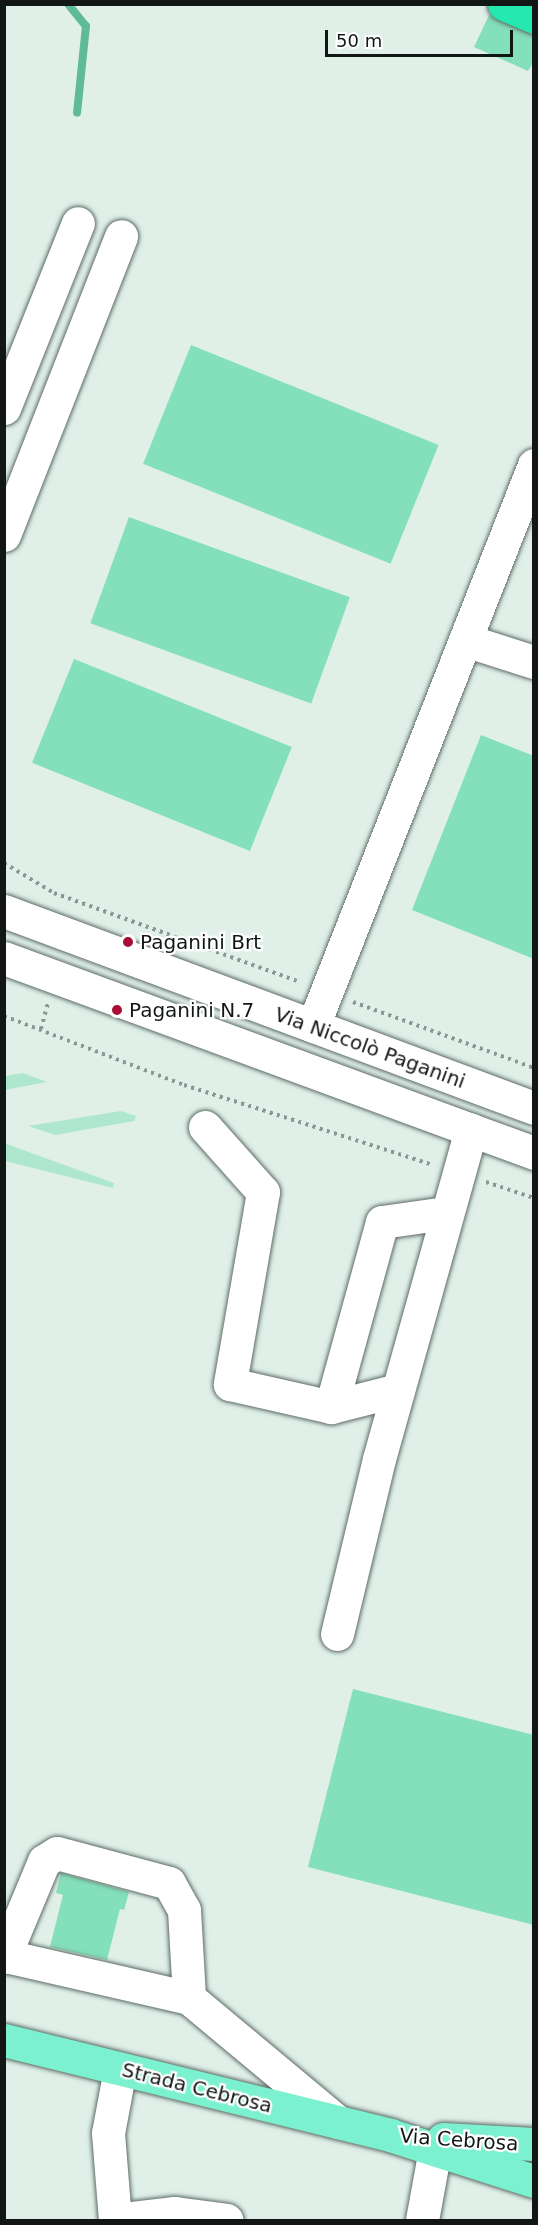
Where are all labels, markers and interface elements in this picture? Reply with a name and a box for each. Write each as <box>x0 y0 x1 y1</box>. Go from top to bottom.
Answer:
scale bar <box>328 18 516 56</box>
text: 50 m <box>336 30 382 51</box>
place label: Paganini Brt <box>140 930 261 954</box>
marker: Paganini Brt <box>121 935 135 949</box>
place label: Paganini N.7 <box>129 998 254 1022</box>
street label: Via Niccolò Paganini <box>271 1002 469 1094</box>
marker: Paganini N.7 <box>110 1003 124 1017</box>
street label: Strada Cebrosa <box>119 2058 275 2118</box>
street label: Via Cebrosa <box>399 2124 519 2156</box>

